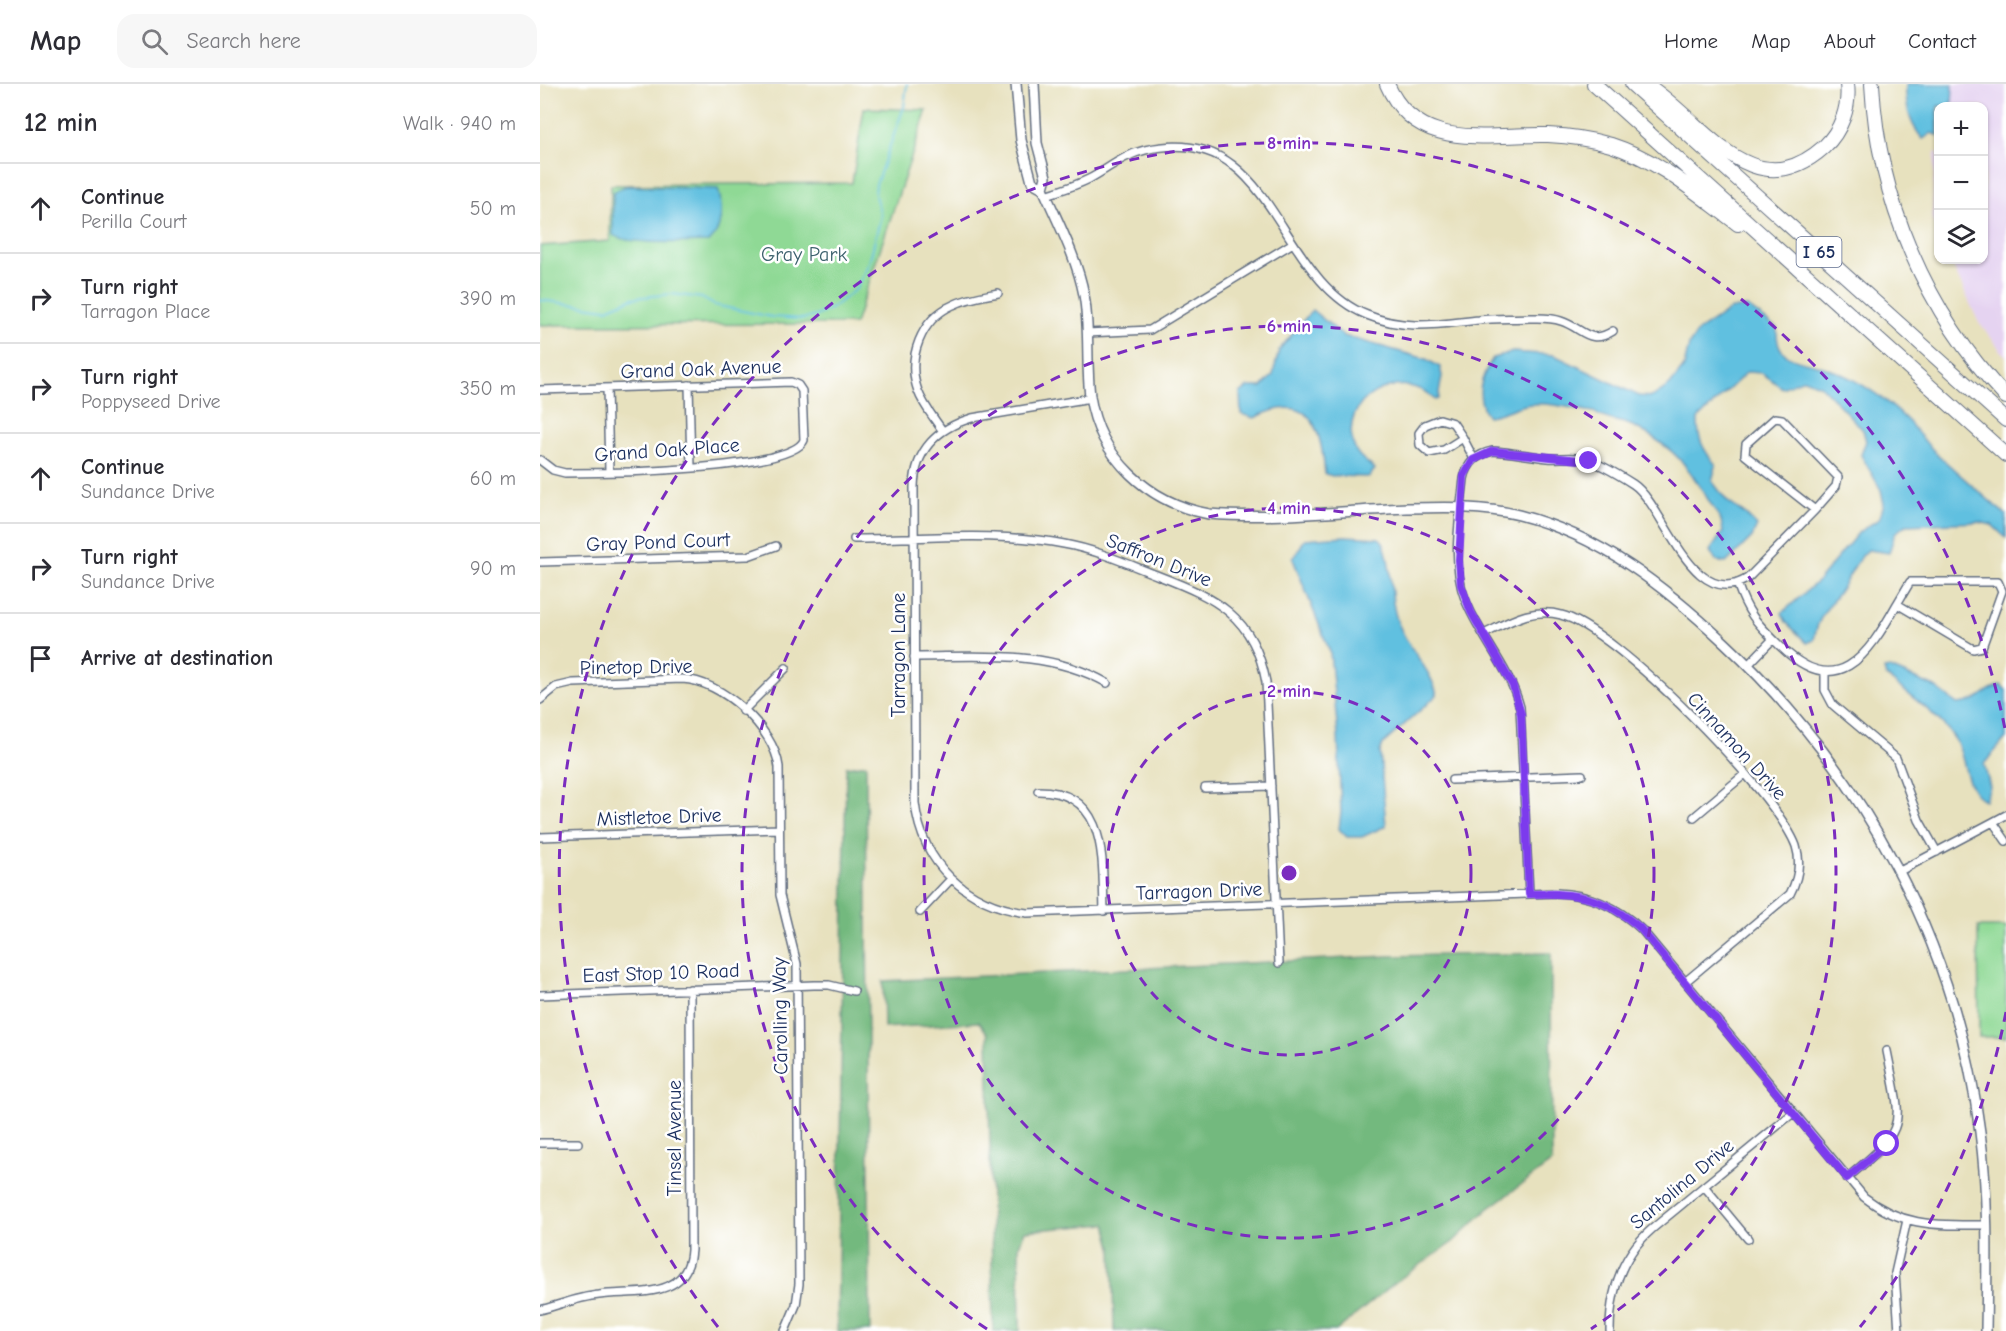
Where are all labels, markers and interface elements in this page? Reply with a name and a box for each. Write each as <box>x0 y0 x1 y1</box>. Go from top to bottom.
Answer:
search box <box>117 14 537 68</box>
text: Map <box>30 25 81 57</box>
icon: search <box>138 25 171 58</box>
text: Search here <box>186 28 301 54</box>
text: Home <box>1664 29 1718 53</box>
text: Map <box>1751 29 1791 53</box>
text: About <box>1824 29 1875 53</box>
text: Contact <box>1908 29 1976 53</box>
map controls <box>1934 102 1988 264</box>
button: + <box>1934 102 1988 156</box>
text: 12 min <box>24 108 98 138</box>
text: Walk · 940 m <box>403 112 516 135</box>
text: 8 min <box>1267 133 1311 154</box>
button: − <box>1934 156 1988 210</box>
text: Continue <box>81 184 164 210</box>
icon: ahead <box>24 192 57 225</box>
text: 50 m <box>470 197 516 220</box>
text: Perilla Court <box>81 210 186 233</box>
button: layers <box>1934 210 1988 264</box>
road number: I 65 <box>1796 237 1842 267</box>
park label: Gray Park <box>761 243 847 266</box>
text: Turn right <box>81 274 178 300</box>
icon: right <box>24 282 57 315</box>
text: 390 m <box>460 287 516 310</box>
text: Tarragon Place <box>81 300 210 323</box>
text: 6 min <box>1267 316 1311 337</box>
street label: Grand Oak Avenue <box>620 355 782 383</box>
text: Turn right <box>81 364 178 390</box>
icon: right <box>24 372 57 405</box>
text: 350 m <box>460 377 516 400</box>
text: Poppyseed Drive <box>81 390 221 413</box>
street label: Grand Oak Place <box>594 433 740 467</box>
route end <box>1575 447 1601 473</box>
text: Continue <box>81 454 164 480</box>
icon: ahead <box>24 462 57 495</box>
text: 60 m <box>470 467 516 490</box>
text: Sundance Drive <box>81 480 215 503</box>
text: 4 min <box>1267 498 1311 519</box>
street label: Gray Pond Court <box>586 528 732 556</box>
street label: Saffron Drive <box>1103 528 1215 592</box>
text: Turn right <box>81 544 178 570</box>
icon: right <box>24 552 57 585</box>
text: 90 m <box>470 557 516 580</box>
text: Sundance Drive <box>81 570 215 593</box>
street label: Tarragon Lane <box>887 593 910 717</box>
icon: arrive <box>24 642 57 675</box>
text: Arrive at destination <box>81 645 273 671</box>
street label: Pinetop Drive <box>579 655 693 679</box>
text: 2 min <box>1267 681 1311 702</box>
street label: Cinnamon Drive <box>1683 687 1791 805</box>
street label: Mistletoe Drive <box>596 803 722 831</box>
centre of rings <box>1279 863 1299 883</box>
street label: Tarragon Drive <box>1135 877 1263 905</box>
street label: Carolling Way <box>767 957 793 1075</box>
street label: East Stop 10 Road <box>582 959 740 987</box>
street label: Tinsel Avenue <box>663 1080 686 1196</box>
route start <box>1873 1130 1899 1156</box>
street label: Santolina Drive <box>1626 1134 1738 1234</box>

